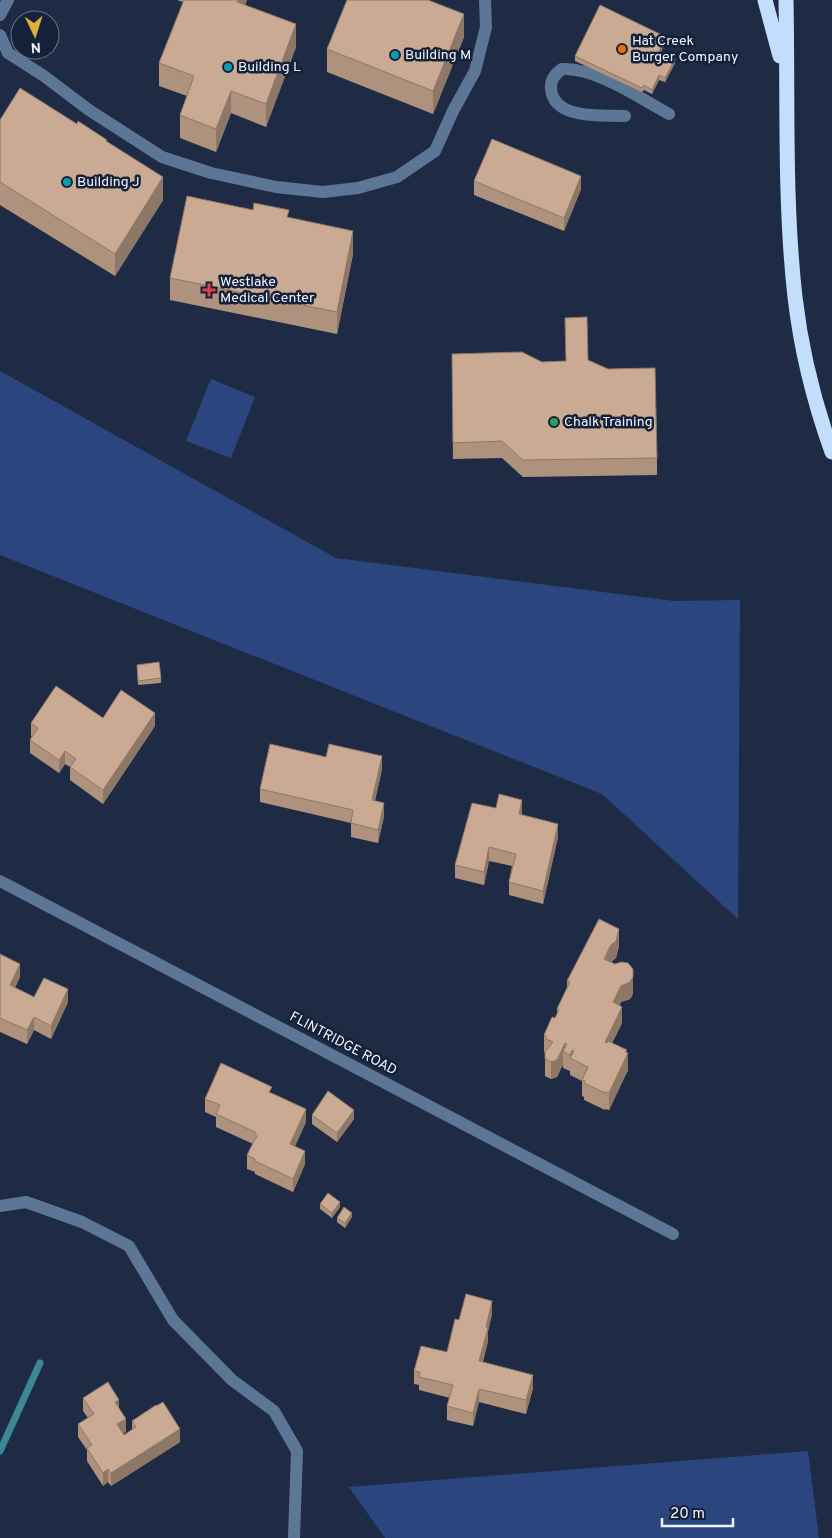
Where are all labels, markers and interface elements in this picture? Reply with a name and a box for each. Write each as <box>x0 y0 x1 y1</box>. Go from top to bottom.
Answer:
north arrow <box>10 10 60 60</box>
place label: Hat Creek Burger Company <box>632 33 738 66</box>
text: N <box>30 38 41 55</box>
marker: Hat Creek Burger Company <box>616 43 628 55</box>
place label: Building M <box>405 47 471 64</box>
marker: Building M <box>389 49 401 61</box>
place label: Building L <box>238 59 301 76</box>
marker: Building L <box>222 61 234 73</box>
place label: Building J <box>77 174 140 191</box>
marker: Building J <box>61 176 73 188</box>
place label: Westlake Medical Center <box>220 274 315 307</box>
marker: Westlake Medical Center <box>202 283 216 297</box>
place label: Chalk Training <box>564 414 653 431</box>
marker: Chalk Training <box>548 416 560 428</box>
street label: FLINTRIDGE ROAD <box>286 1008 400 1080</box>
scale bar <box>662 1496 733 1528</box>
text: 20 m <box>670 1505 705 1524</box>

